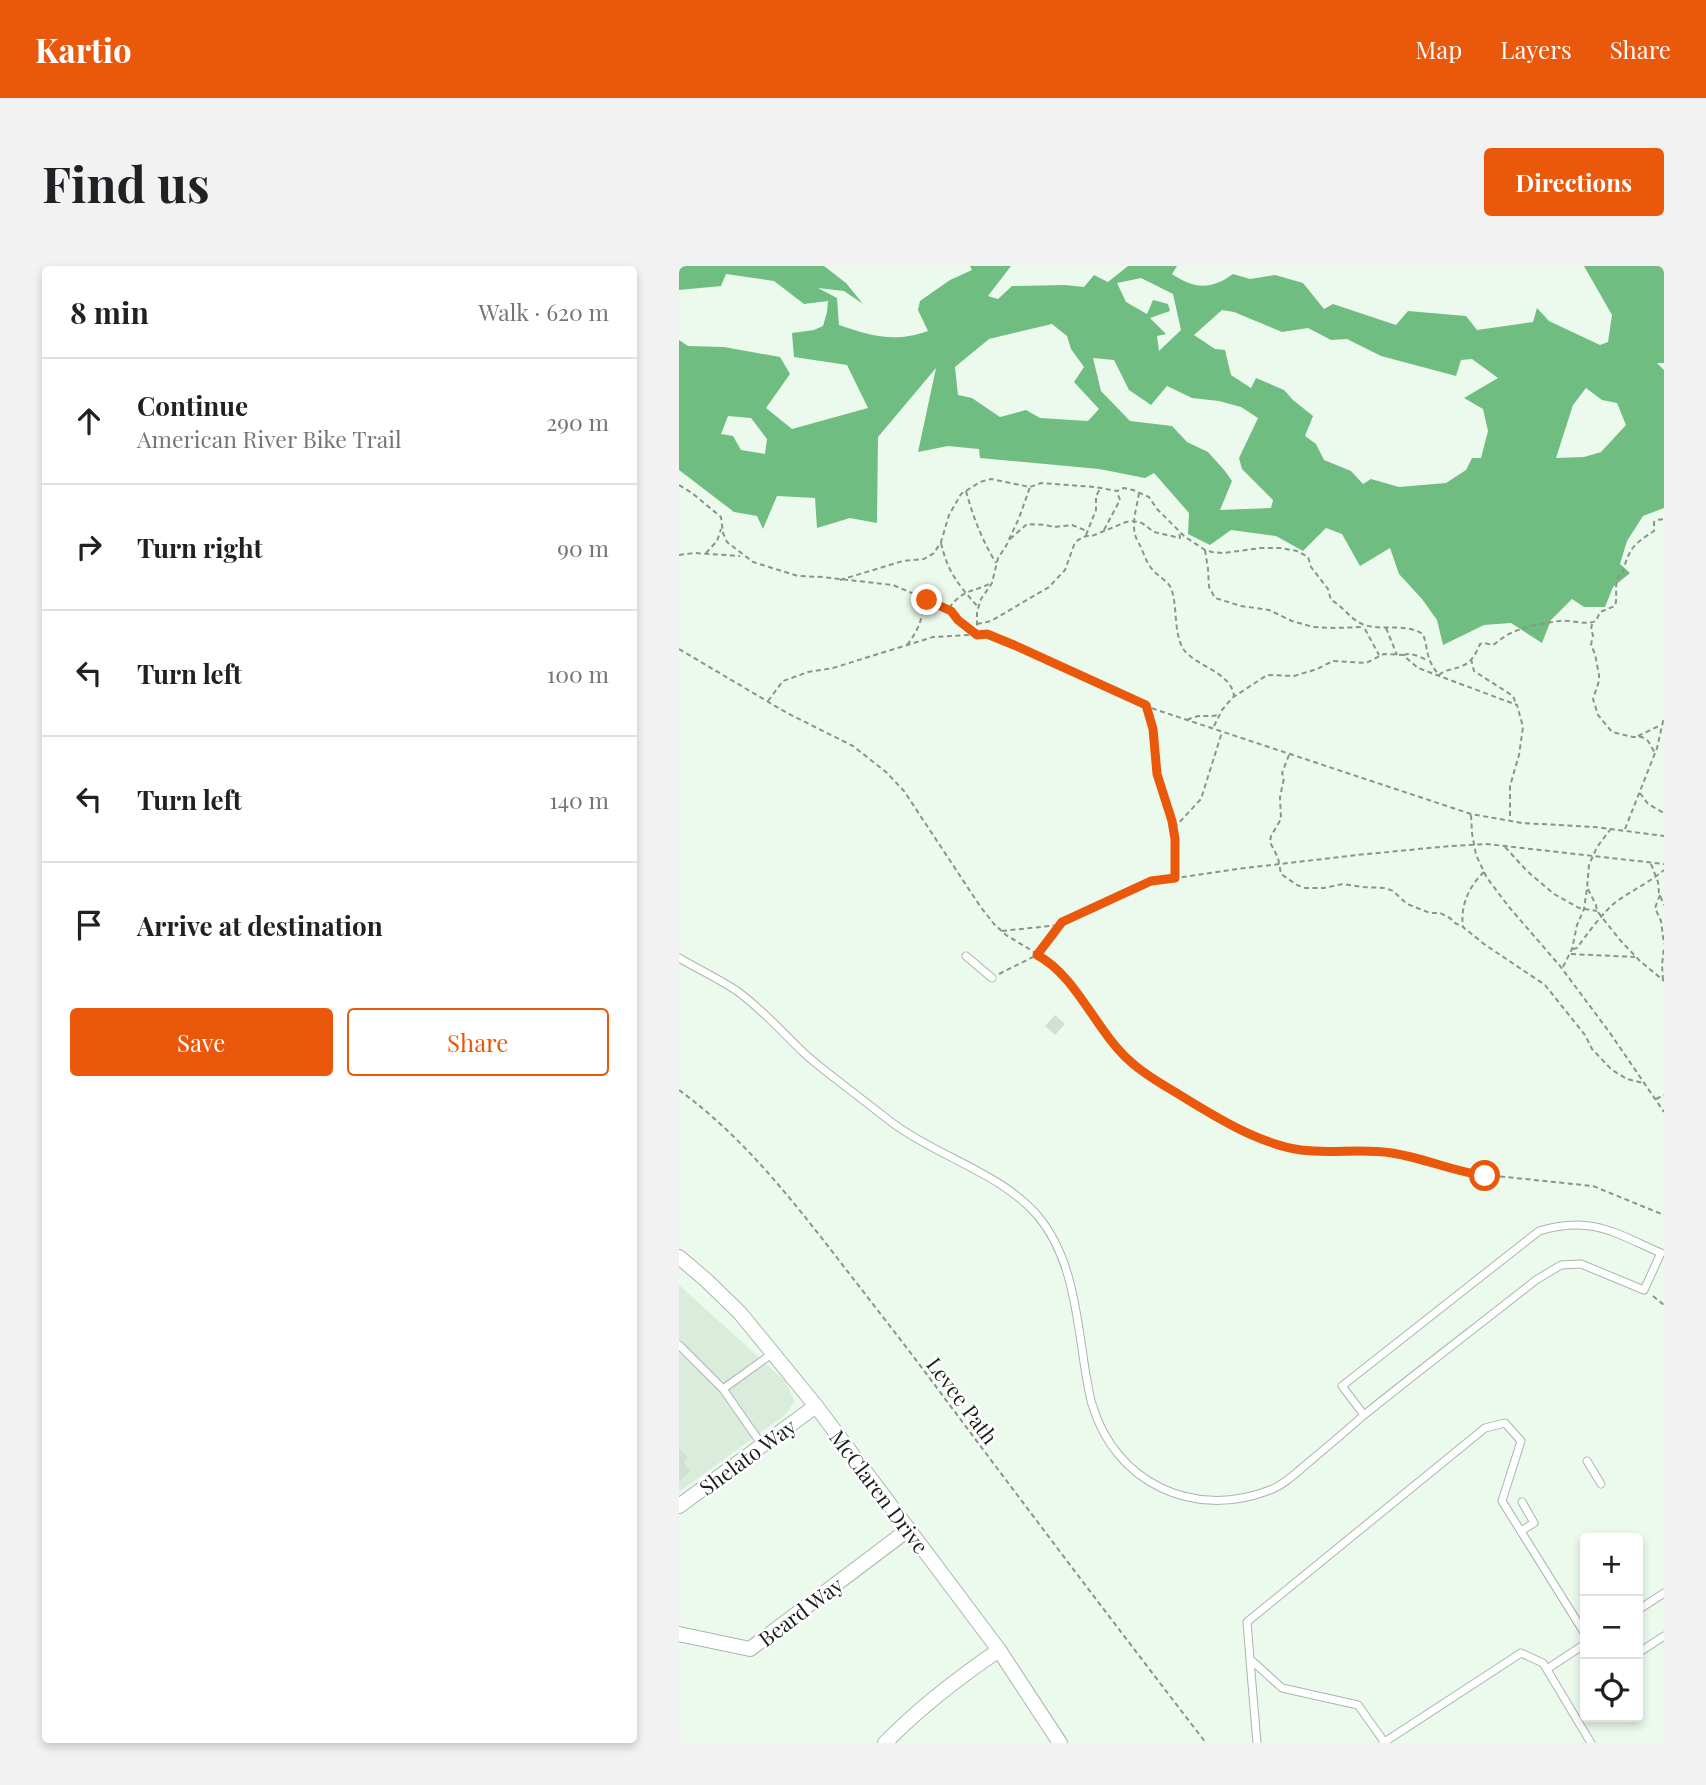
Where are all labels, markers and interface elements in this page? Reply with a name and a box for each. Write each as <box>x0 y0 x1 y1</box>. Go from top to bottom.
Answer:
text: Kartio <box>35 27 132 71</box>
text: Map <box>1416 33 1462 65</box>
text: Layers <box>1500 33 1572 65</box>
text: Share <box>1610 33 1671 65</box>
button: Directions <box>1484 148 1664 216</box>
text: Find us <box>42 150 210 215</box>
text: 8 min <box>70 292 149 332</box>
text: Walk · 620 m <box>479 296 609 327</box>
text: Continue <box>137 388 248 423</box>
icon: ahead <box>70 402 108 440</box>
text: 290 m <box>546 406 609 437</box>
text: American River Bike Trail <box>137 423 401 454</box>
icon: right <box>70 528 108 566</box>
text: Turn right <box>137 530 263 565</box>
text: 90 m <box>557 532 609 563</box>
route end <box>911 584 942 615</box>
icon: left <box>70 654 108 692</box>
text: Turn left <box>137 656 242 691</box>
text: 100 m <box>547 658 609 689</box>
icon: left <box>70 780 108 818</box>
text: Turn left <box>137 782 242 817</box>
text: 140 m <box>549 784 609 815</box>
icon: arrive <box>70 906 108 944</box>
text: Arrive at destination <box>137 908 383 943</box>
button: Save <box>70 1008 333 1076</box>
button: Share <box>347 1008 609 1076</box>
route start <box>1469 1160 1500 1191</box>
street label: Levee Path <box>921 1351 1005 1450</box>
street label: Shelato Way <box>693 1411 801 1501</box>
street label: McClaren Drive <box>824 1424 936 1558</box>
map controls <box>1580 1533 1643 1722</box>
button: + <box>1580 1533 1643 1596</box>
street label: Beard Way <box>752 1570 848 1652</box>
button: − <box>1580 1596 1643 1659</box>
button: locate <box>1580 1659 1643 1722</box>

